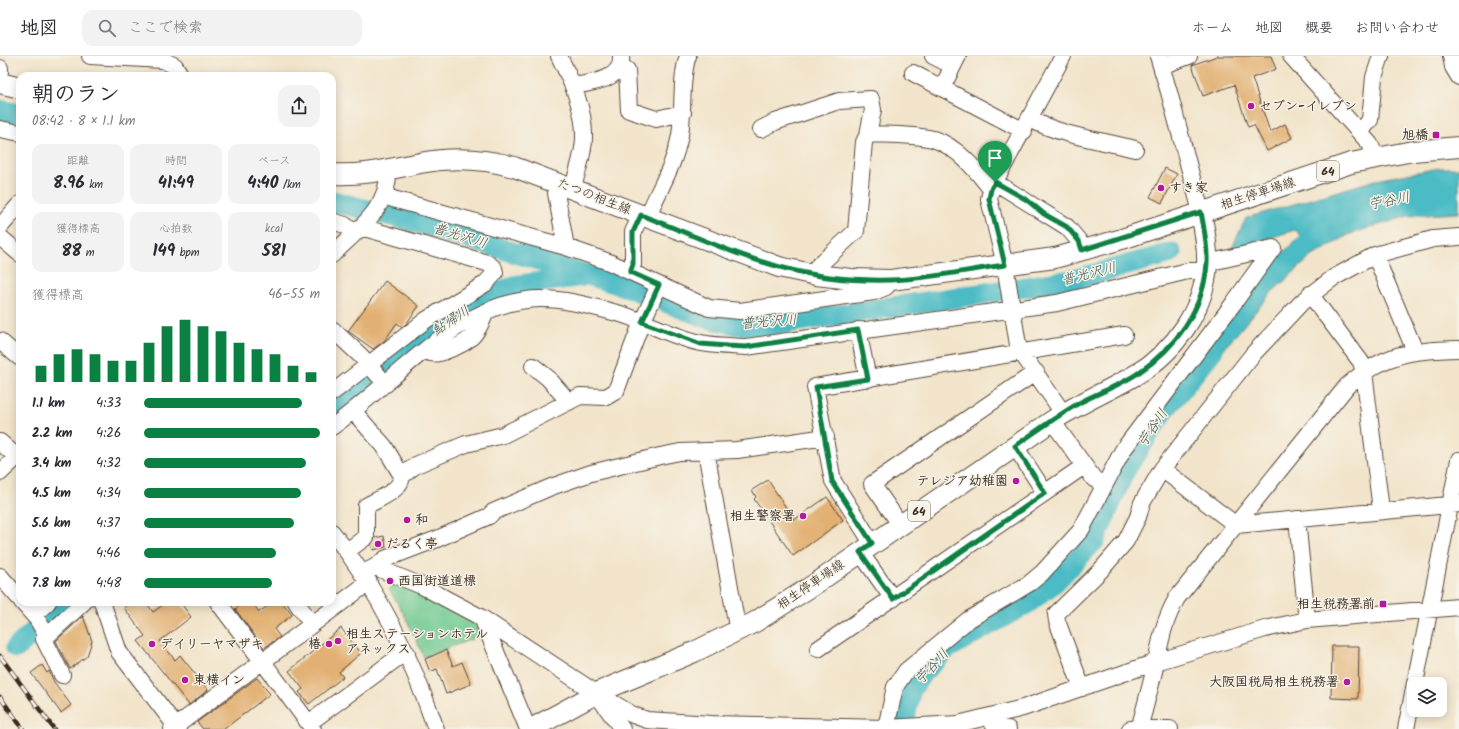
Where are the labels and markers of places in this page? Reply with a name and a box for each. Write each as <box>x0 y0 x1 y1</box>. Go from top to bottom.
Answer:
place label: セブン-イレブン <box>1259 96 1357 117</box>
marker: セブン-イレブン <box>1246 101 1256 111</box>
place label: 旭橋 <box>1402 125 1428 146</box>
marker: 旭橋 <box>1431 130 1441 140</box>
pin <box>978 141 1012 182</box>
place label: すき家 <box>1169 178 1208 199</box>
marker: すき家 <box>1156 183 1166 193</box>
place label: テレジア幼稚園 <box>916 471 1008 492</box>
marker: テレジア幼稚園 <box>1011 476 1021 486</box>
place label: 相生警察署 <box>730 506 795 527</box>
place label: 和 <box>415 510 428 531</box>
marker: 相生警察署 <box>798 511 808 521</box>
marker: 和 <box>402 515 412 525</box>
place label: だるく亭 <box>386 534 438 555</box>
marker: だるく亭 <box>373 539 383 549</box>
place label: 西国街道道標 <box>398 571 476 592</box>
marker: 西国街道道標 <box>385 576 395 586</box>
place label: 相生税務署前 <box>1297 594 1375 615</box>
marker: 相生税務署前 <box>1378 599 1388 609</box>
place label: 相生ステーションホテル アネックス <box>346 624 488 660</box>
place label: デイリーヤマザキ <box>160 634 264 655</box>
place label: 椿 <box>308 634 321 655</box>
marker: 相生ステーションホテル アネックス <box>333 636 343 646</box>
marker: デイリーヤマザキ <box>147 639 157 649</box>
marker: 椿 <box>324 639 334 649</box>
place label: 東横イン <box>193 670 245 691</box>
place label: 大阪国税局相生税務署 <box>1209 672 1339 693</box>
marker: 東横イン <box>180 675 190 685</box>
marker: 大阪国税局相生税務署 <box>1342 677 1352 687</box>

